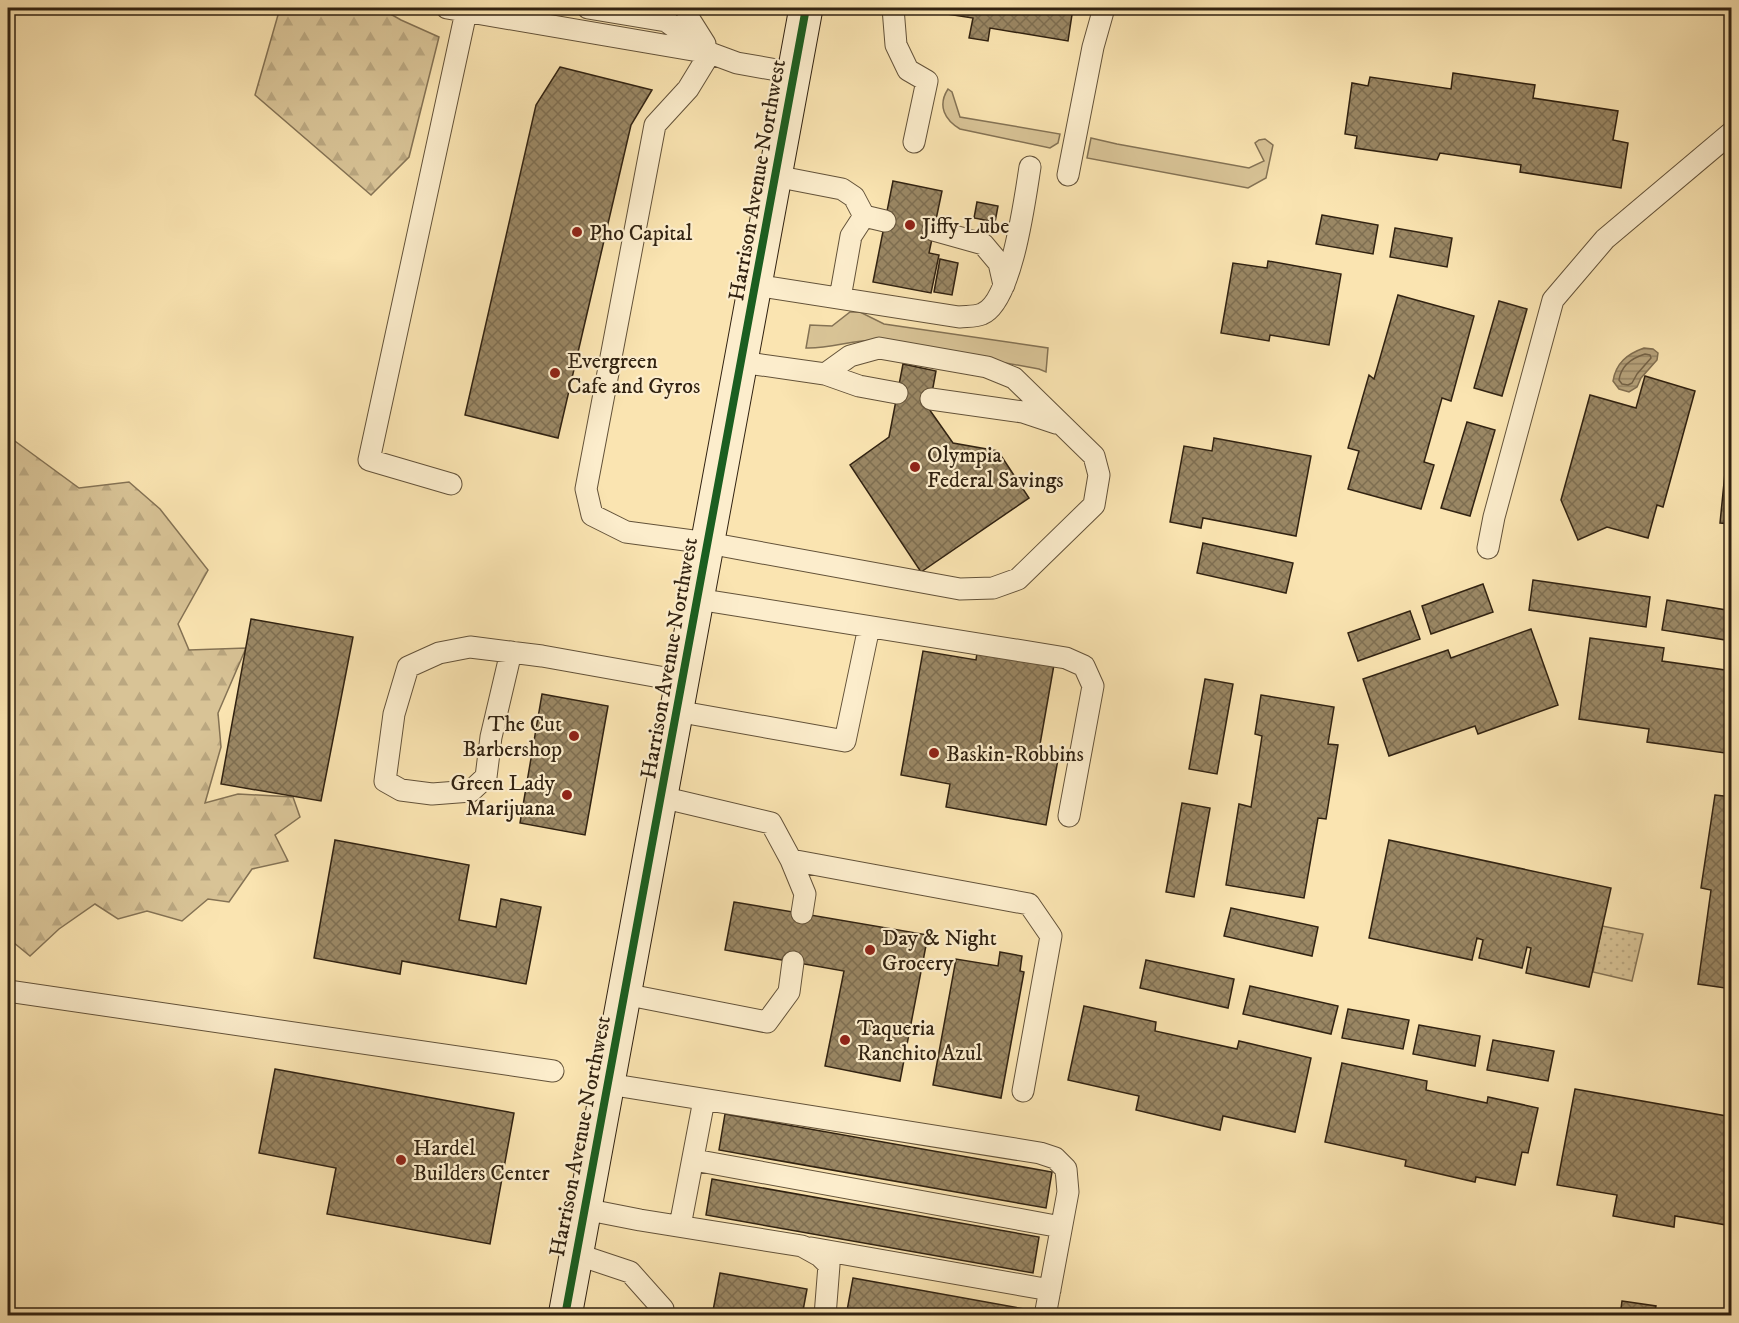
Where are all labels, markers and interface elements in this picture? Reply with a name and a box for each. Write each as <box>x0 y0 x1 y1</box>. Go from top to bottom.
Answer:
street label: Harrison Avenue Northwest <box>723 57 792 303</box>
place label: Jiffy Lube <box>920 213 1009 240</box>
marker: Jiffy Lube <box>903 218 917 232</box>
place label: Pho Capital <box>589 220 693 247</box>
marker: Pho Capital <box>570 225 584 239</box>
place label: Evergreen Cafe and Gyros <box>567 348 700 400</box>
marker: Evergreen Cafe and Gyros <box>548 366 562 380</box>
place label: Olympia Federal Savings <box>927 442 1064 494</box>
marker: Olympia Federal Savings <box>908 460 922 474</box>
street label: Harrison Avenue Northwest <box>635 535 704 781</box>
place label: The Cut Barbershop <box>462 711 562 763</box>
marker: The Cut Barbershop <box>567 729 581 743</box>
place label: Baskin-Robbins <box>946 741 1084 768</box>
marker: Baskin-Robbins <box>927 746 941 760</box>
place label: Green Lady Marijuana <box>451 770 556 822</box>
marker: Green Lady Marijuana <box>560 788 574 802</box>
place label: Day & Night Grocery <box>882 925 997 977</box>
marker: Day & Night Grocery <box>863 943 877 957</box>
street label: Harrison Avenue Northwest <box>544 1014 617 1259</box>
place label: Taqueria Ranchito Azul <box>857 1015 983 1067</box>
marker: Taqueria Ranchito Azul <box>838 1033 852 1047</box>
place label: Hardel Builders Center <box>413 1135 550 1187</box>
marker: Hardel Builders Center <box>394 1153 408 1167</box>

